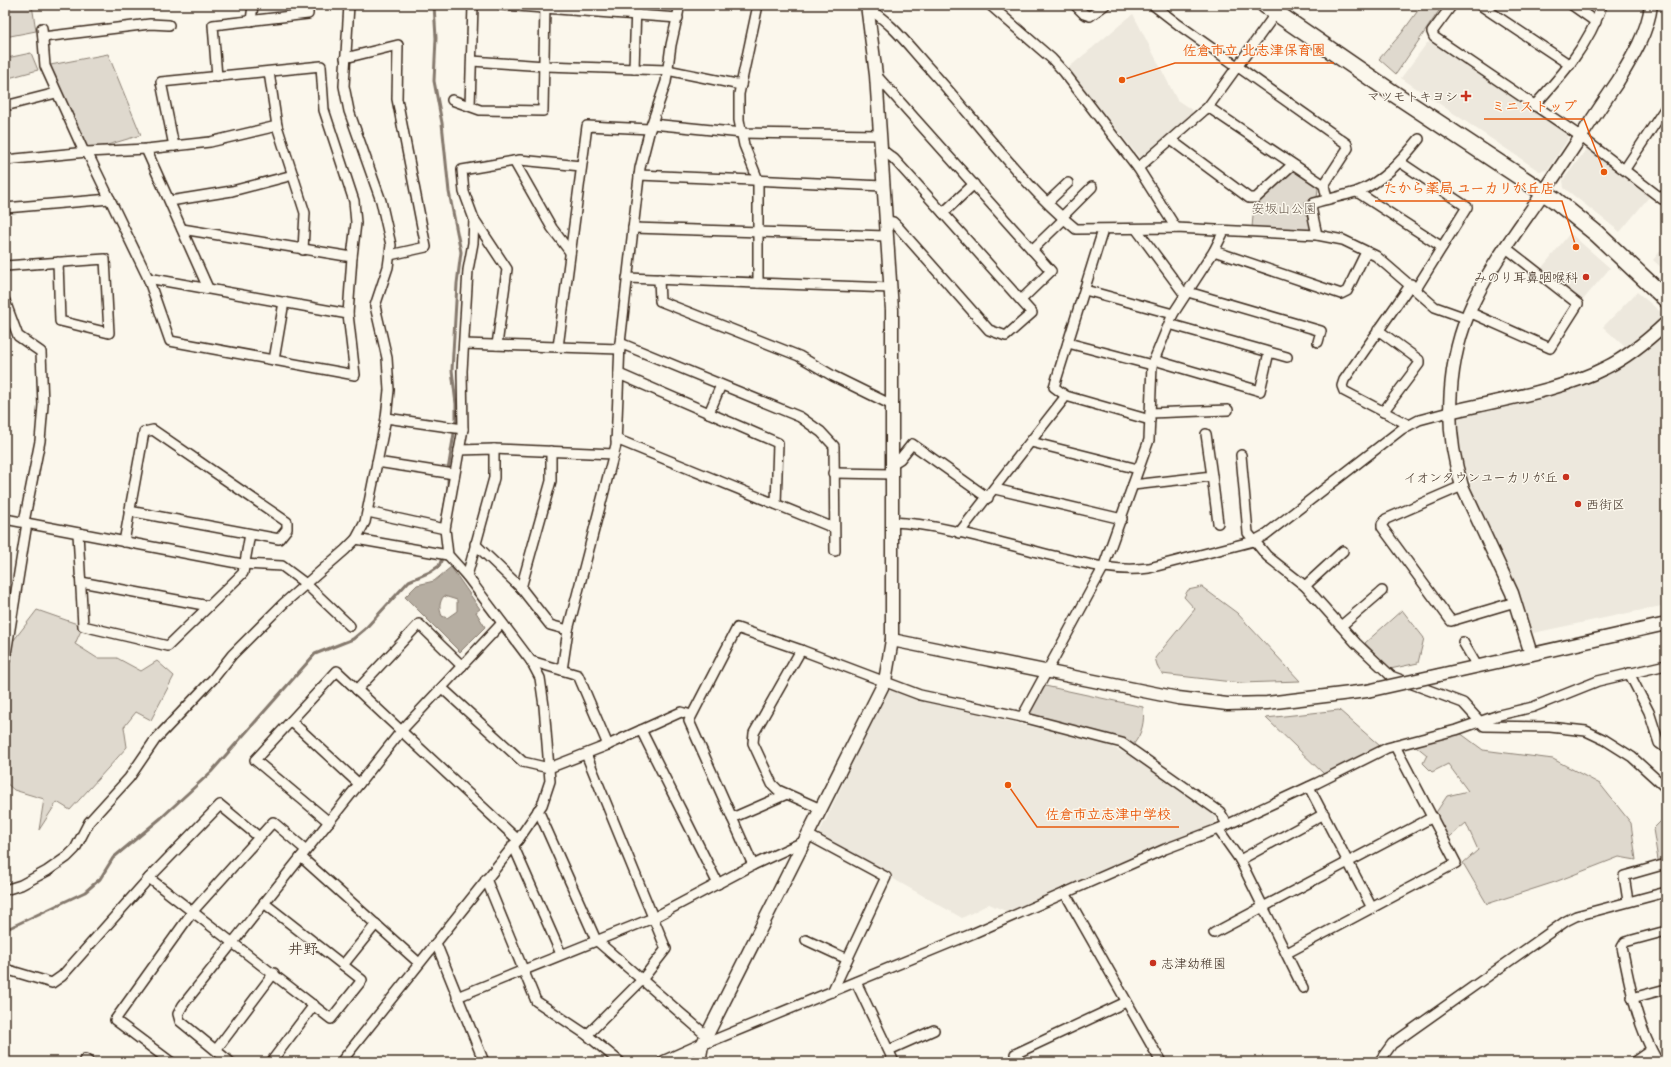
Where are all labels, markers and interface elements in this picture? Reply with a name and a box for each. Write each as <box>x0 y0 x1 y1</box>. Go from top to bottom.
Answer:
callout: 佐倉市立 北志津保育園 <box>1175 37 1334 63</box>
text: 佐倉市立 北志津保育園 <box>1182 42 1326 59</box>
place label: マツモトキヨシ <box>1367 89 1458 104</box>
marker: マツモトキヨシ <box>1461 91 1471 101</box>
callout: ミニストップ <box>1484 93 1584 119</box>
text: ミニストップ <box>1491 98 1577 115</box>
callout: たから薬局 ユーカリが丘店 <box>1375 175 1562 201</box>
text: たから薬局 ユーカリが丘店 <box>1384 180 1554 197</box>
park label: 安坂山公園 <box>1251 201 1317 216</box>
place label: みのり耳鼻咽喉科 <box>1474 270 1578 285</box>
marker: みのり耳鼻咽喉科 <box>1581 272 1591 282</box>
place label: イオンタウンユーカリが丘 <box>1404 470 1558 485</box>
marker: イオンタウンユーカリが丘 <box>1561 472 1571 482</box>
place label: 西街区 <box>1586 497 1625 512</box>
marker: 西街区 <box>1573 499 1583 509</box>
callout: 佐倉市立志津中学校 <box>1037 801 1179 827</box>
text: 佐倉市立志津中学校 <box>1045 806 1171 823</box>
district label: 井野 <box>288 940 318 958</box>
place label: 志津幼稚園 <box>1161 956 1226 971</box>
marker: 志津幼稚園 <box>1148 958 1158 968</box>

